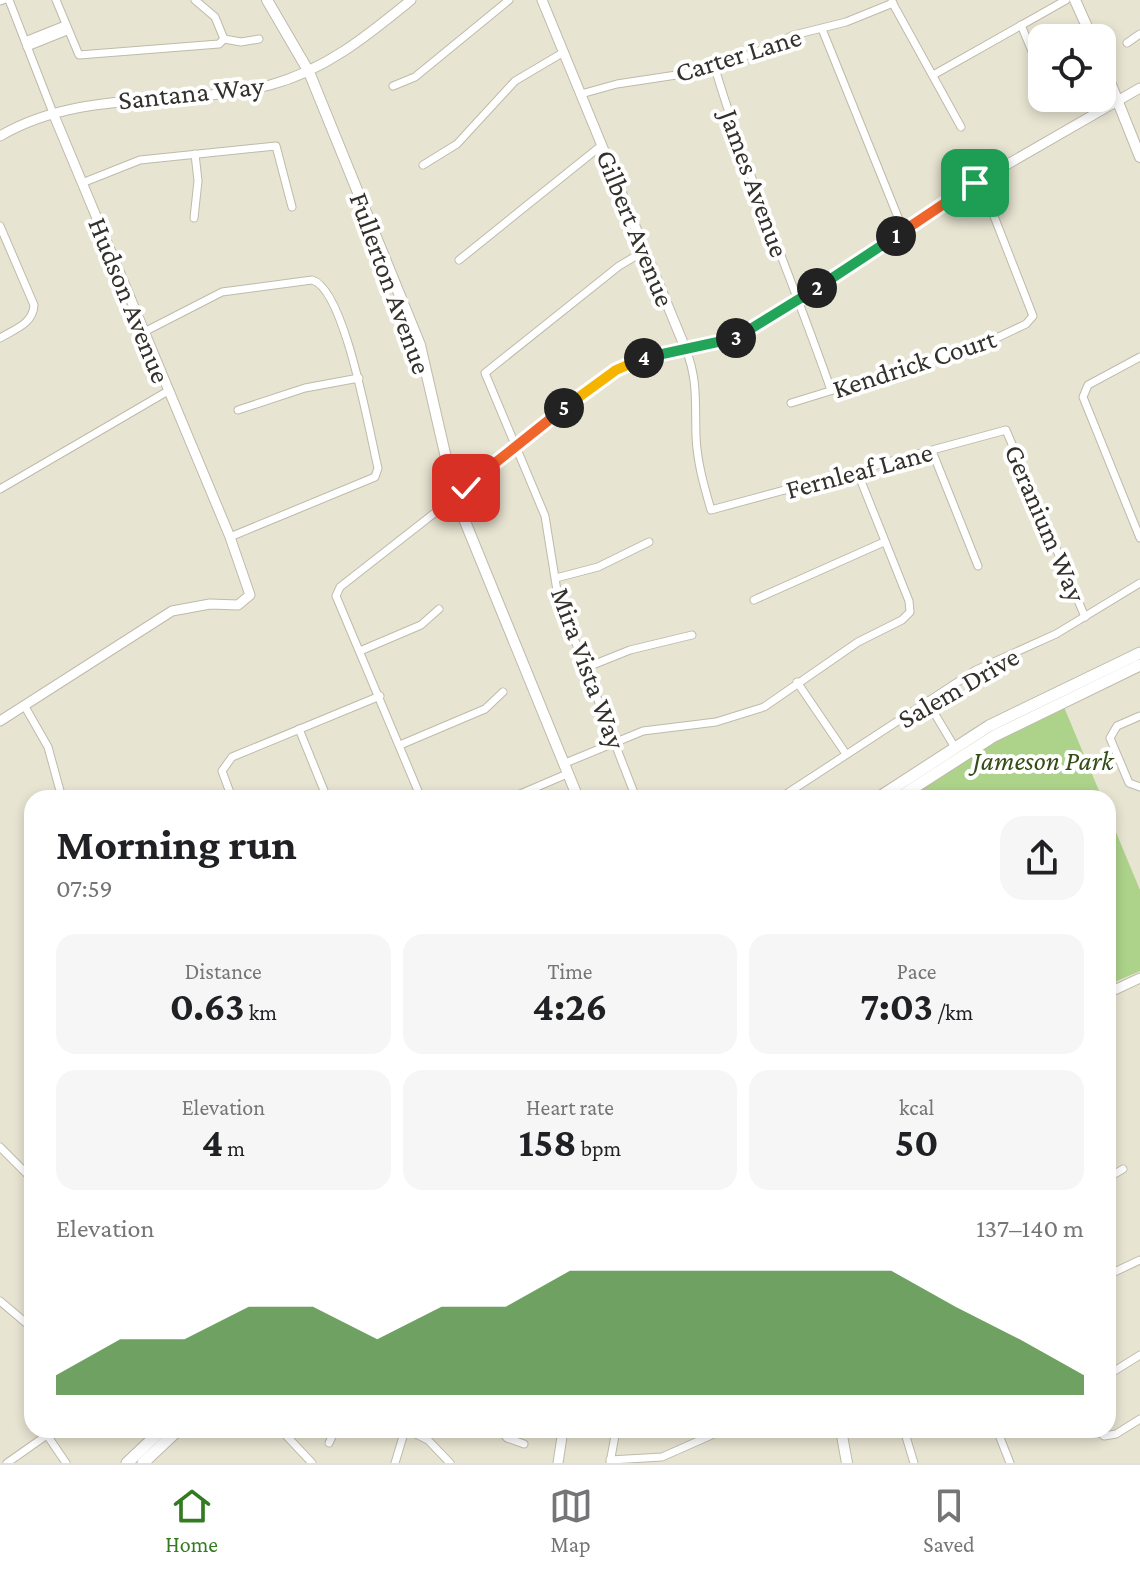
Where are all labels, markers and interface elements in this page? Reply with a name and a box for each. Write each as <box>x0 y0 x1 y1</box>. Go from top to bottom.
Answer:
street label: Carter Lane <box>671 21 805 88</box>
map controls <box>1028 24 1116 112</box>
button: locate <box>1028 24 1116 112</box>
street label: Santana Way <box>117 69 267 116</box>
street label: James Avenue <box>712 102 796 261</box>
street label: Gilbert Avenue <box>590 145 681 311</box>
pin <box>941 149 1009 217</box>
icon: arrive <box>953 161 997 205</box>
street label: Fullerton Avenue <box>343 188 438 378</box>
street label: Hudson Avenue <box>82 213 177 387</box>
pin: 1 <box>876 216 916 256</box>
text: 1 <box>892 223 900 248</box>
pin: 2 <box>797 268 837 308</box>
text: 2 <box>811 275 823 300</box>
pin: 3 <box>716 318 756 358</box>
street label: Kendrick Court <box>829 322 1000 404</box>
text: 3 <box>731 325 741 350</box>
pin: 4 <box>624 338 664 378</box>
text: 4 <box>638 345 650 370</box>
pin: 5 <box>544 388 584 428</box>
text: 5 <box>559 395 569 420</box>
street label: Fernleaf Lane <box>782 436 936 505</box>
street label: Geranium Way <box>999 440 1093 607</box>
pin <box>432 454 500 522</box>
icon: check <box>444 466 488 510</box>
street label: Mira Vista Way <box>545 583 632 754</box>
street label: Salem Drive <box>892 640 1024 734</box>
park label: Jameson Park <box>967 745 1115 776</box>
button: share <box>1000 816 1084 900</box>
text: Morning run <box>56 820 297 868</box>
text: 07:59 <box>56 874 113 903</box>
text: Distance <box>185 959 262 984</box>
text: Time <box>547 959 593 984</box>
text: Pace <box>897 959 936 984</box>
text: 0.63 <box>170 984 245 1029</box>
text: 4:26 <box>533 984 607 1029</box>
text: 7:03 <box>860 984 933 1029</box>
text: km <box>245 1000 277 1025</box>
text: /km <box>933 1000 973 1025</box>
text: Elevation <box>182 1095 265 1120</box>
text: Heart rate <box>526 1095 614 1120</box>
text: kcal <box>899 1095 934 1120</box>
text: 4 <box>202 1120 223 1165</box>
text: 158 <box>519 1120 577 1165</box>
text: 50 <box>895 1120 939 1165</box>
text: m <box>223 1136 245 1161</box>
text: bpm <box>577 1136 621 1161</box>
text: Elevation <box>56 1214 154 1243</box>
text: 137–140 m <box>976 1214 1084 1243</box>
tab: Home <box>165 1484 218 1557</box>
tab: Map <box>549 1484 593 1557</box>
tab: Saved <box>923 1484 975 1557</box>

